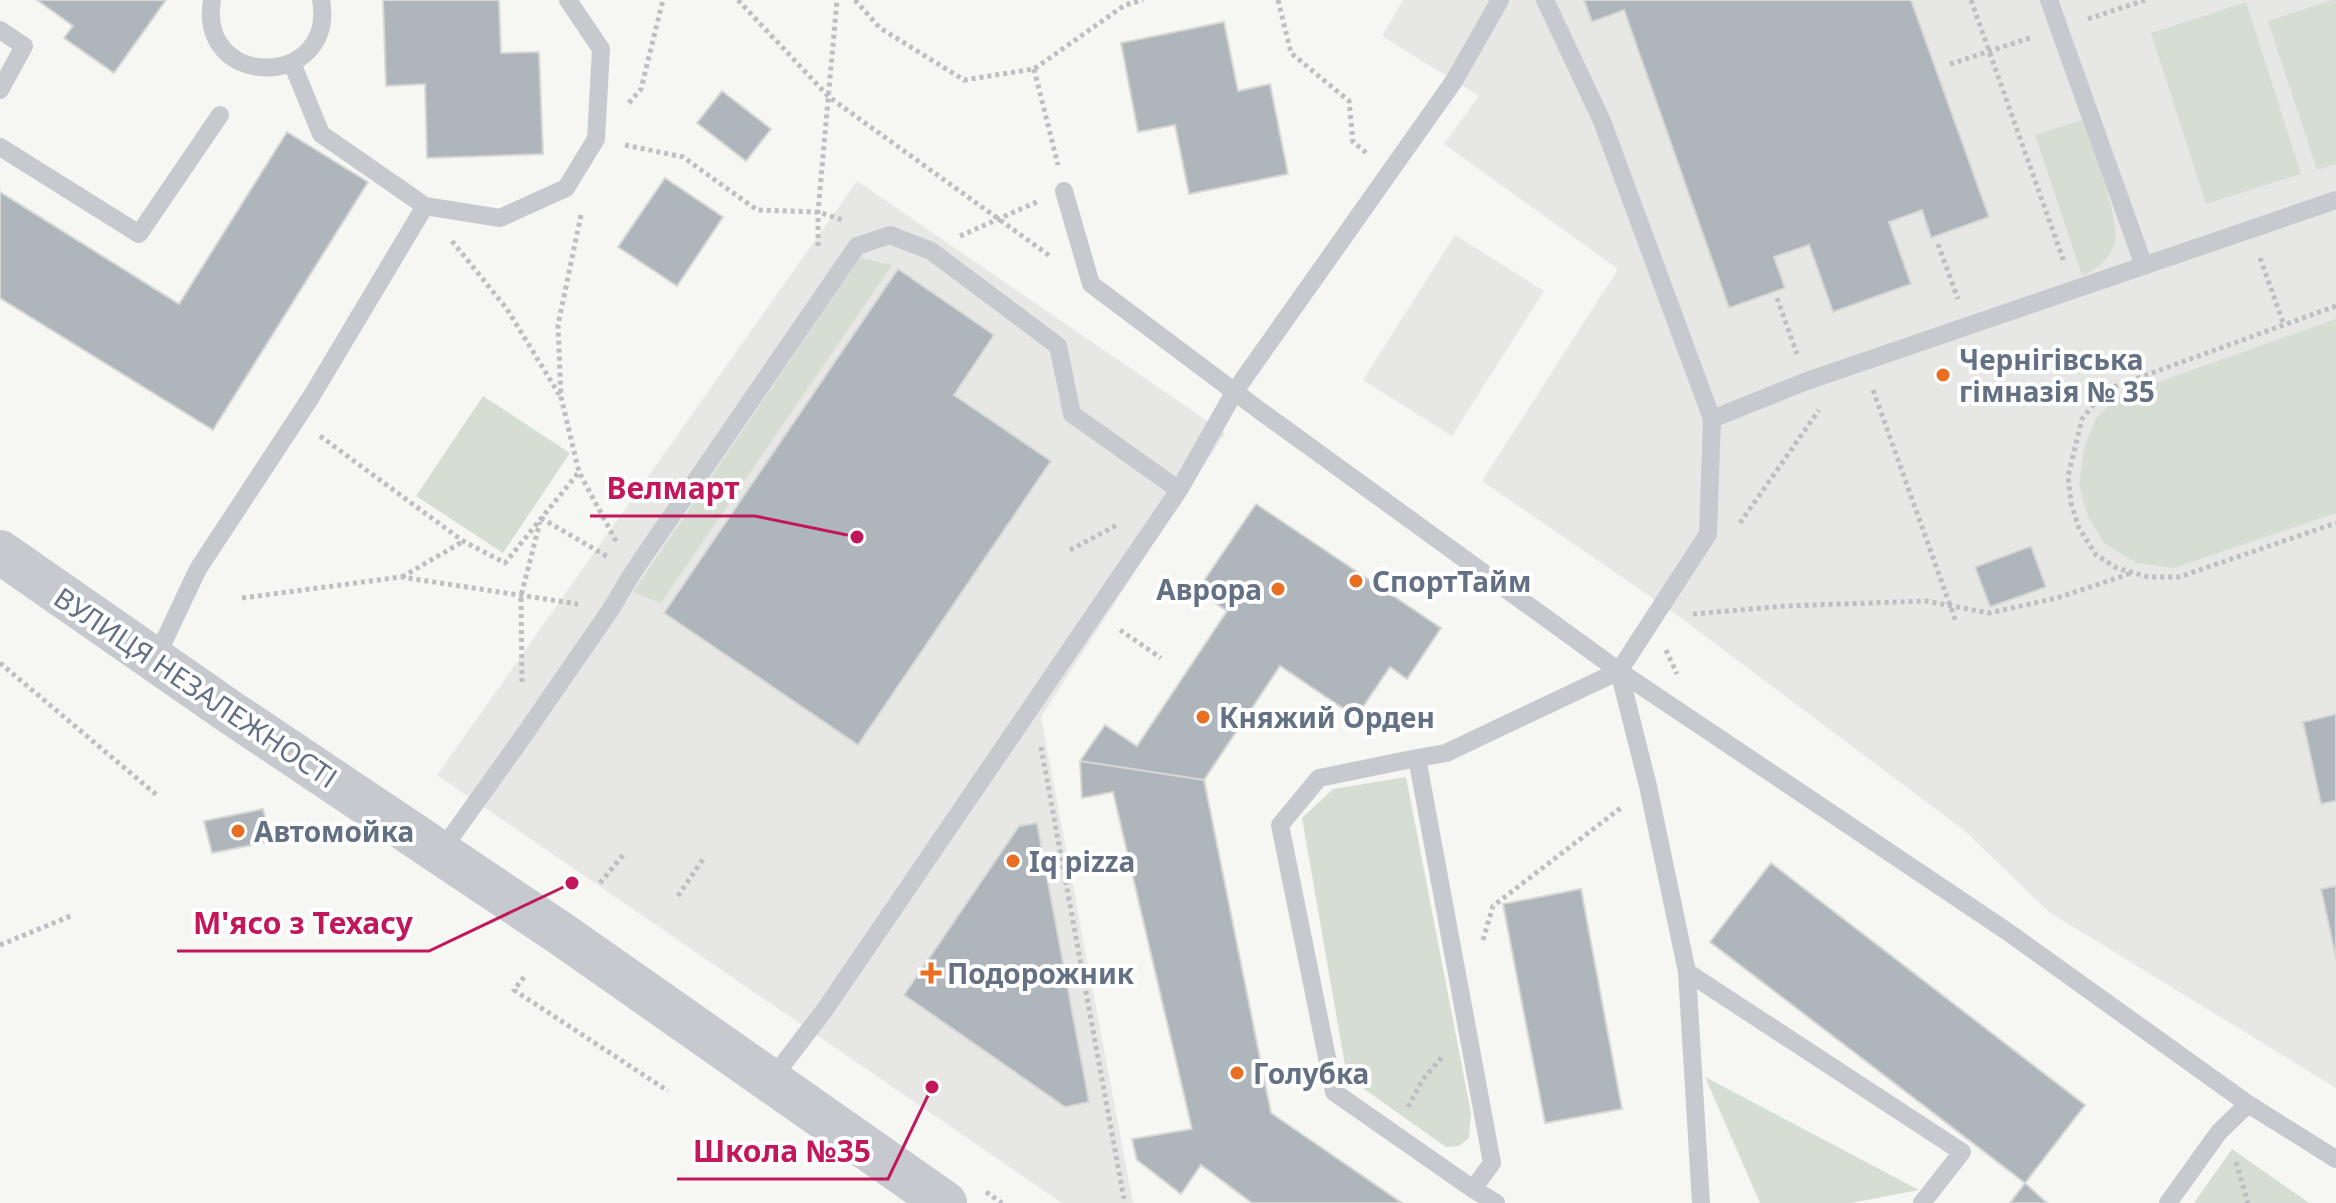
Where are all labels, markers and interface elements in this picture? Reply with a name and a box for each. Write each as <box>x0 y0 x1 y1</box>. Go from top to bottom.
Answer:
place label: Чернігівська гімназія № 35 <box>1959 340 2155 410</box>
marker: Чернігівська гімназія № 35 <box>1934 366 1952 384</box>
callout: Велмарт <box>590 462 755 516</box>
text: Велмарт <box>607 467 739 508</box>
place label: СпортТайм <box>1372 562 1531 600</box>
place label: Аврора <box>1156 570 1262 608</box>
marker: СпортТайм <box>1347 572 1365 590</box>
street label: ВУЛИЦЯ НЕЗАЛЕЖНОСТІ <box>47 578 345 796</box>
marker: Аврора <box>1269 580 1287 598</box>
place label: Княжий Орден <box>1219 698 1435 736</box>
marker: Княжий Орден <box>1194 708 1212 726</box>
place label: Автомойка <box>254 812 414 850</box>
marker: Автомойка <box>229 822 247 840</box>
place label: Iq pizza <box>1029 842 1135 880</box>
marker: Iq pizza <box>1004 852 1022 870</box>
callout: М'ясо з Техасу <box>177 897 429 951</box>
text: М'ясо з Техасу <box>193 902 414 943</box>
place label: Подорожник <box>947 954 1135 992</box>
marker: Подорожник <box>922 964 940 982</box>
place label: Голубка <box>1253 1054 1369 1092</box>
marker: Голубка <box>1228 1064 1246 1082</box>
callout: Школа №35 <box>677 1125 888 1179</box>
text: Школа №35 <box>693 1130 871 1171</box>

